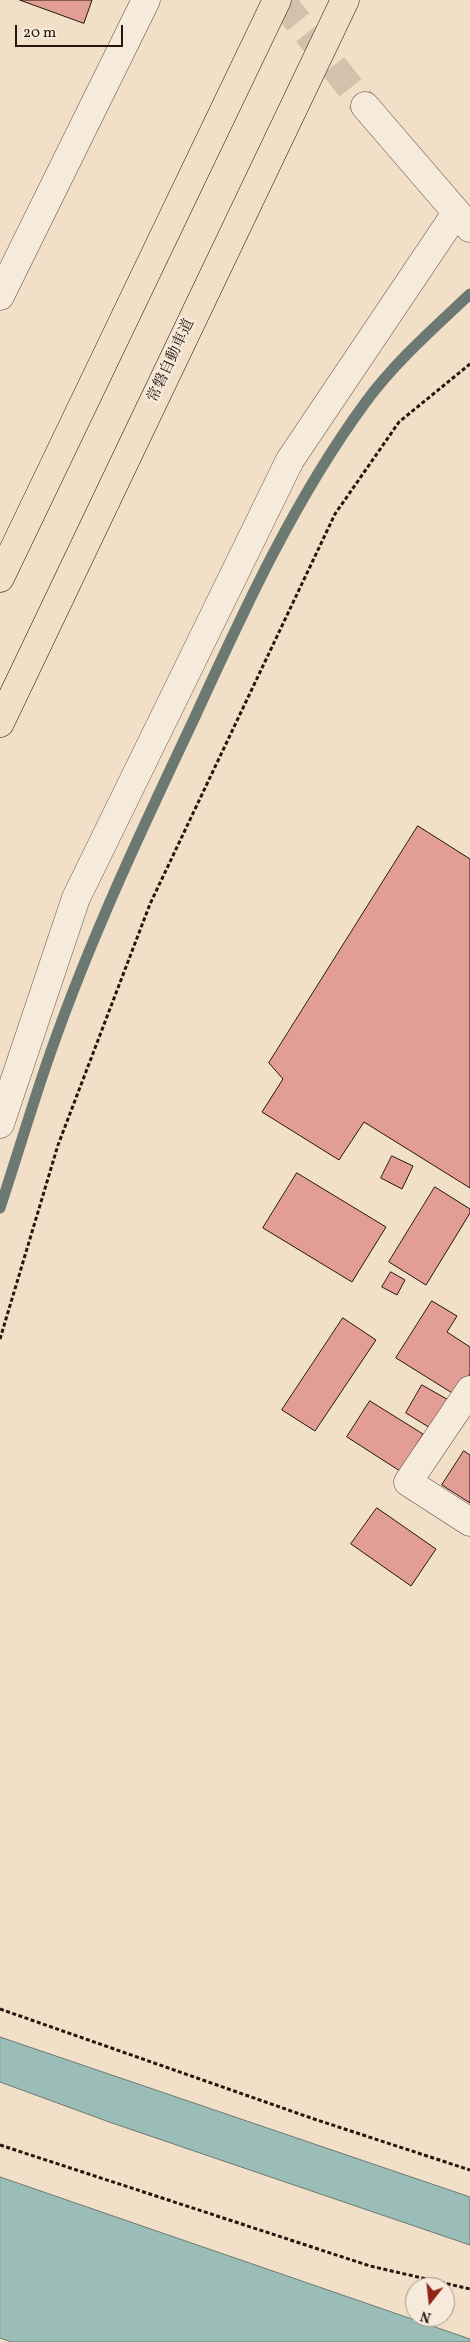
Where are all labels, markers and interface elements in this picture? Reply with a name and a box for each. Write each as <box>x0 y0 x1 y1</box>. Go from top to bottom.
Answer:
scale bar <box>18 15 125 47</box>
text: 20 m <box>23 23 56 44</box>
street label: 常磐自動車道 <box>145 316 199 406</box>
north arrow <box>405 2277 455 2327</box>
text: N <box>419 2305 434 2326</box>

